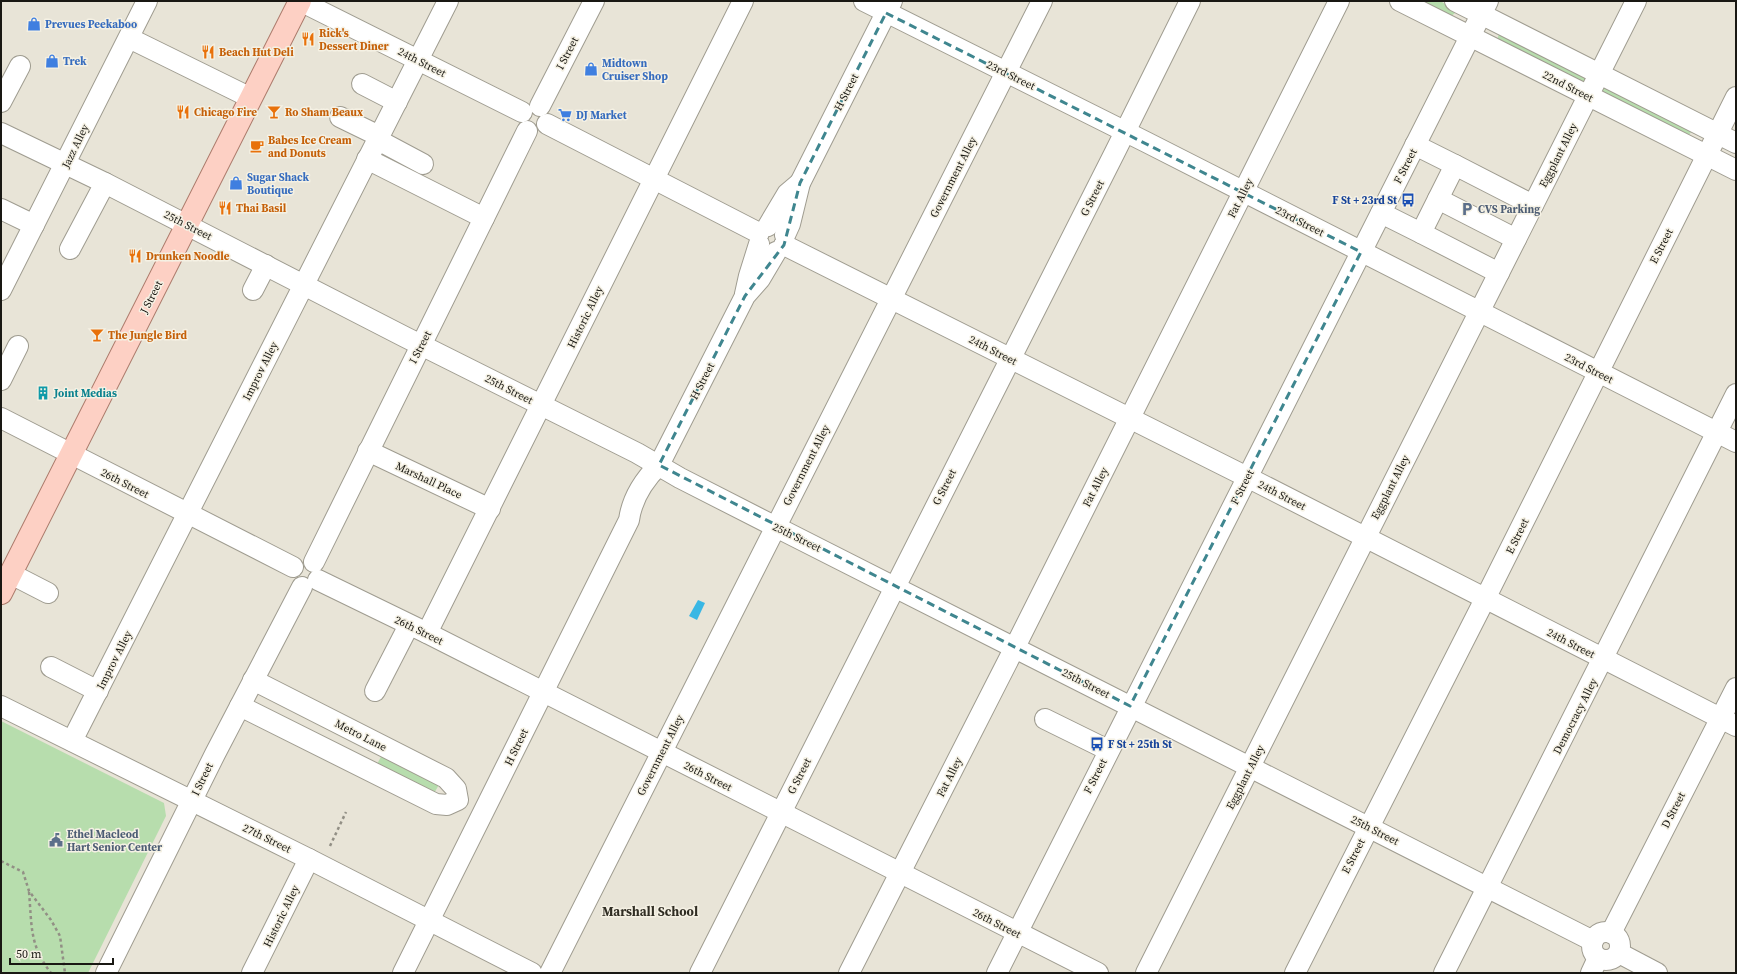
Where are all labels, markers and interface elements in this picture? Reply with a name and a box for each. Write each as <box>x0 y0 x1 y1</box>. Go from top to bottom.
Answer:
shop icon: Prevues Peekaboo <box>26 16 42 32</box>
place label: Prevues Peekaboo <box>45 17 137 32</box>
place label: Rick's Dessert Diner <box>319 26 389 54</box>
restaurant icon: Rick's Dessert Diner <box>300 31 316 47</box>
street label: I Street <box>553 34 582 72</box>
restaurant icon: Beach Hut Deli <box>200 44 216 60</box>
street label: 24th Street <box>395 44 449 81</box>
place label: Beach Hut Deli <box>219 45 294 60</box>
shop icon: Trek <box>44 53 60 69</box>
place label: Trek <box>63 54 87 69</box>
place label: Midtown Cruiser Shop <box>602 56 668 84</box>
street label: 23rd Street <box>984 57 1038 94</box>
shop icon: Midtown Cruiser Shop <box>583 61 599 77</box>
street label: 22nd Street <box>1540 67 1596 106</box>
street label: H Street <box>831 71 862 113</box>
restaurant icon: Chicago Fire <box>175 104 191 120</box>
bar icon: Ro Sham Beaux <box>266 104 282 120</box>
place label: Chicago Fire <box>194 105 257 120</box>
place label: Ro Sham Beaux <box>285 105 363 120</box>
supermarket icon: DJ Market <box>557 107 573 123</box>
place label: DJ Market <box>576 108 628 123</box>
street label: Eggplant Alley <box>1536 120 1581 190</box>
street label: Jazz Alley <box>58 121 93 172</box>
place label: Babes Ice Cream and Donuts <box>268 133 352 161</box>
street label: Government Alley <box>927 134 981 220</box>
cafe icon: Babes Ice Cream and Donuts <box>249 138 265 154</box>
street label: F Street <box>1390 146 1421 186</box>
place label: Sugar Shack Boutique <box>247 170 309 198</box>
shop icon: Sugar Shack Boutique <box>228 175 244 191</box>
street label: Fat Alley <box>1224 175 1257 221</box>
street label: G Street <box>1077 177 1108 219</box>
bus stop icon: F St + 23rd St <box>1400 192 1416 208</box>
place label: F St + 23rd St <box>1332 193 1398 208</box>
restaurant icon: Thai Basil <box>217 200 233 216</box>
place label: Thai Basil <box>236 201 287 216</box>
parking icon: CVS Parking <box>1459 201 1475 217</box>
place label: CVS Parking <box>1478 202 1540 217</box>
street label: 23rd Street <box>1273 203 1327 240</box>
street label: 25th Street <box>161 207 215 244</box>
street label: E Street <box>1646 226 1677 266</box>
restaurant icon: Drunken Noodle <box>127 248 143 264</box>
place label: Drunken Noodle <box>146 249 230 264</box>
street label: J Street <box>136 278 166 317</box>
street label: Historic Alley <box>564 283 607 351</box>
bar icon: The Jungle Bird <box>89 327 105 343</box>
place label: The Jungle Bird <box>108 328 187 343</box>
street label: I Street <box>406 328 435 366</box>
street label: 24th Street <box>966 332 1020 369</box>
street label: Improv Alley <box>239 339 282 403</box>
street label: 23rd Street <box>1562 350 1616 387</box>
street label: H Street <box>687 360 718 402</box>
street label: 25th Street <box>482 371 536 408</box>
building icon: Joint Medias <box>35 385 51 401</box>
place label: Joint Medias <box>53 386 117 401</box>
street label: Government Alley <box>780 422 834 508</box>
street label: Eggplant Alley <box>1368 452 1413 522</box>
street label: Marshall Place <box>393 458 465 503</box>
street label: Fat Alley <box>1079 464 1112 510</box>
street label: 26th Street <box>98 465 152 502</box>
street label: G Street <box>929 466 960 508</box>
street label: F Street <box>1227 467 1258 507</box>
street label: 24th Street <box>1255 477 1309 514</box>
street label: E Street <box>1502 516 1533 556</box>
street label: 25th Street <box>770 519 824 556</box>
street label: 26th Street <box>392 612 446 649</box>
street label: 24th Street <box>1544 625 1598 662</box>
street label: Improv Alley <box>93 628 136 692</box>
street label: 25th Street <box>1059 665 1113 702</box>
street label: Democracy Alley <box>1550 675 1601 757</box>
street label: Government Alley <box>634 712 688 798</box>
street label: Metro Lane <box>332 716 390 755</box>
street label: H Street <box>501 726 532 768</box>
bus stop icon: F St + 25th St <box>1089 736 1105 752</box>
place label: F St + 25th St <box>1108 737 1173 752</box>
street label: Eggplant Alley <box>1223 742 1268 812</box>
street label: Fat Alley <box>933 754 966 800</box>
street label: G Street <box>784 755 815 797</box>
street label: F Street <box>1080 756 1111 796</box>
street label: 26th Street <box>681 758 735 795</box>
street label: I Street <box>188 760 217 798</box>
street label: D Street <box>1658 789 1689 831</box>
street label: 25th Street <box>1348 812 1402 849</box>
street label: 27th Street <box>240 820 294 857</box>
place label: Ethel Macleod Hart Senior Center <box>67 827 163 855</box>
public building icon: Ethel Macleod Hart Senior Center <box>48 832 64 848</box>
street label: E Street <box>1338 836 1369 876</box>
street label: Historic Alley <box>260 882 303 950</box>
district label: Marshall School <box>602 903 698 920</box>
street label: 26th Street <box>970 905 1024 942</box>
scale bar <box>10 940 113 966</box>
text: 50 m <box>16 946 42 962</box>

